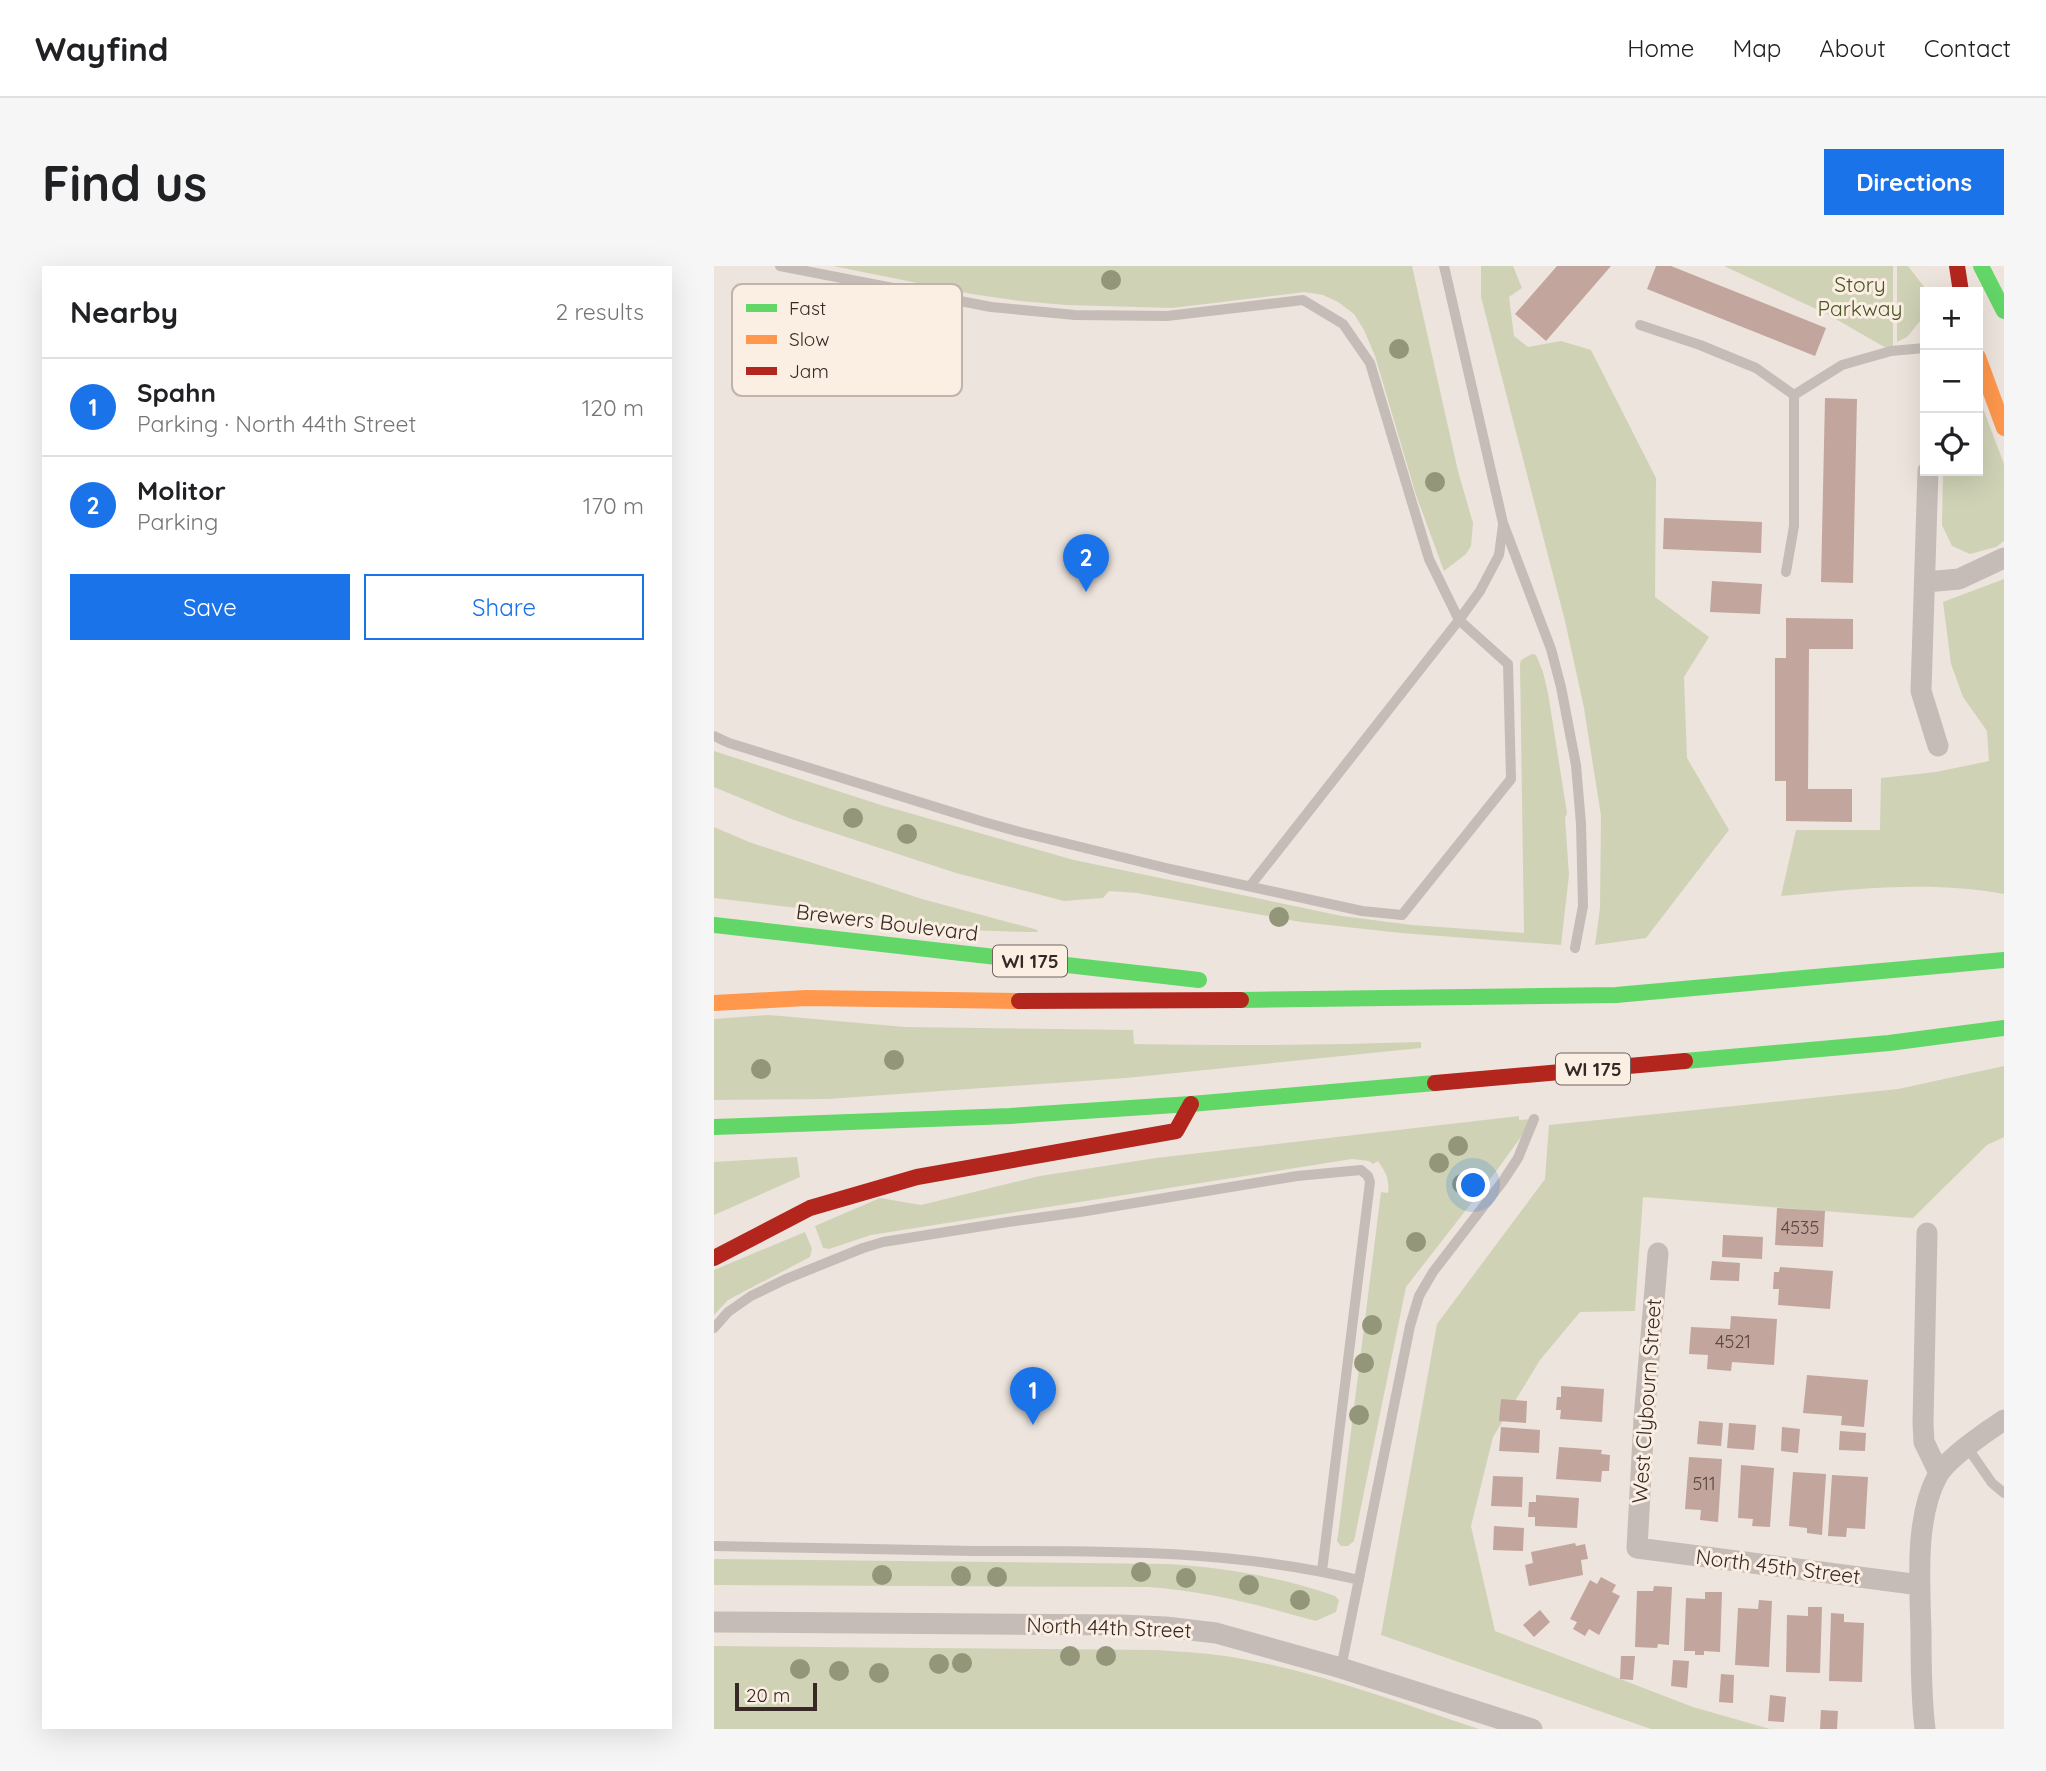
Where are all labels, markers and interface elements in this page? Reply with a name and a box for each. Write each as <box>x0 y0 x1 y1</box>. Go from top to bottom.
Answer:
text: Wayfind <box>35 28 169 69</box>
text: Home <box>1627 33 1694 63</box>
text: Map <box>1732 33 1781 63</box>
text: About <box>1819 33 1886 63</box>
text: Contact <box>1924 33 2011 63</box>
button: Directions <box>1824 149 2004 215</box>
text: Find us <box>42 152 207 213</box>
park label: Story Parkway <box>1818 271 1903 321</box>
legend <box>732 284 962 396</box>
map controls <box>1920 287 1983 476</box>
button: + <box>1920 287 1983 350</box>
text: Nearby <box>70 293 178 331</box>
text: Fast <box>789 296 826 320</box>
text: 2 results <box>555 297 644 326</box>
text: Slow <box>789 327 830 351</box>
button: − <box>1920 350 1983 413</box>
text: Jam <box>789 359 829 383</box>
text: Spahn <box>137 376 216 409</box>
text: 1 <box>89 393 97 422</box>
text: 120 m <box>582 393 644 422</box>
text: Parking · North 44th Street <box>137 409 416 438</box>
button: locate <box>1920 413 1983 476</box>
text: Molitor <box>137 474 226 507</box>
text: 2 <box>86 491 100 520</box>
text: 170 m <box>583 491 644 520</box>
text: Parking <box>137 507 218 536</box>
pin: 2 <box>1063 534 1109 592</box>
button: Save <box>70 574 350 640</box>
button: Share <box>364 574 644 640</box>
street label: Brewers Boulevard <box>795 898 980 946</box>
road number: WI 175 <box>993 946 1067 976</box>
road number: WI 175 <box>1556 1054 1630 1084</box>
your location <box>1456 1168 1490 1202</box>
house number: 4535 <box>1781 1216 1819 1239</box>
street label: West Clybourn Street <box>1626 1298 1666 1504</box>
house number: 4521 <box>1715 1330 1751 1353</box>
pin: 1 <box>1010 1367 1056 1425</box>
house number: 511 <box>1692 1472 1716 1495</box>
street label: North 45th Street <box>1694 1543 1862 1589</box>
street label: North 44th Street <box>1026 1611 1192 1643</box>
scale bar <box>735 1680 817 1712</box>
text: 20 m <box>746 1683 790 1707</box>

